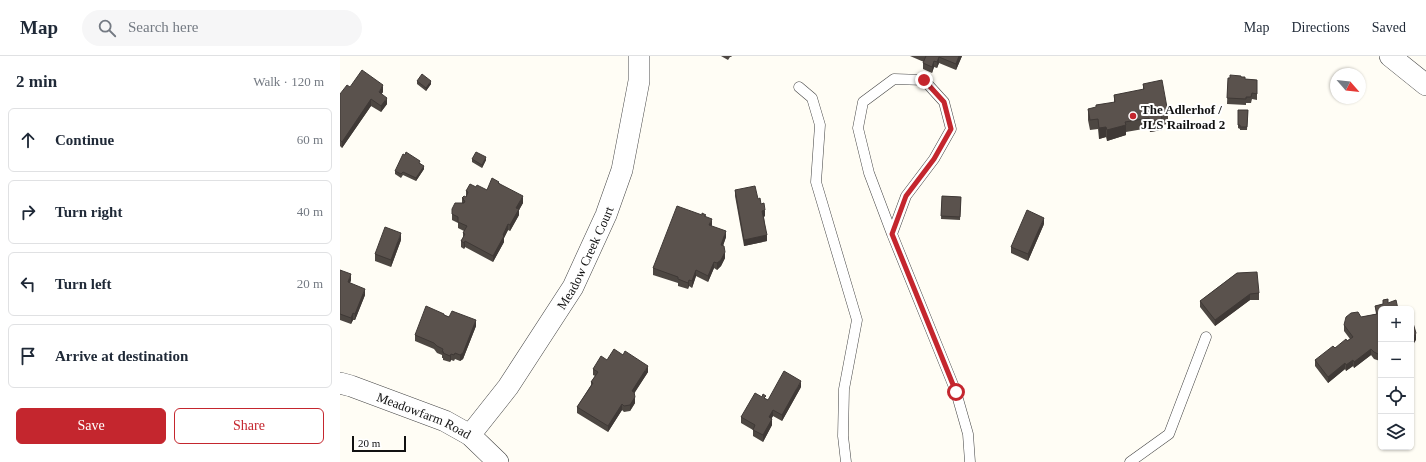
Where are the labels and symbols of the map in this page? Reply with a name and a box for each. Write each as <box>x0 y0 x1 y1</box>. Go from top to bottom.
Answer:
north arrow <box>1330 68 1366 104</box>
route end <box>915 71 933 89</box>
place label: The Adlerhof / JLS Railroad 2 <box>1141 102 1225 132</box>
marker: The Adlerhof / JLS Railroad 2 <box>1128 111 1138 121</box>
street label: Meadow Creek Court <box>553 204 616 312</box>
route start <box>947 383 965 401</box>
street label: Meadowfarm Road <box>375 389 474 442</box>
scale bar <box>352 434 406 453</box>

